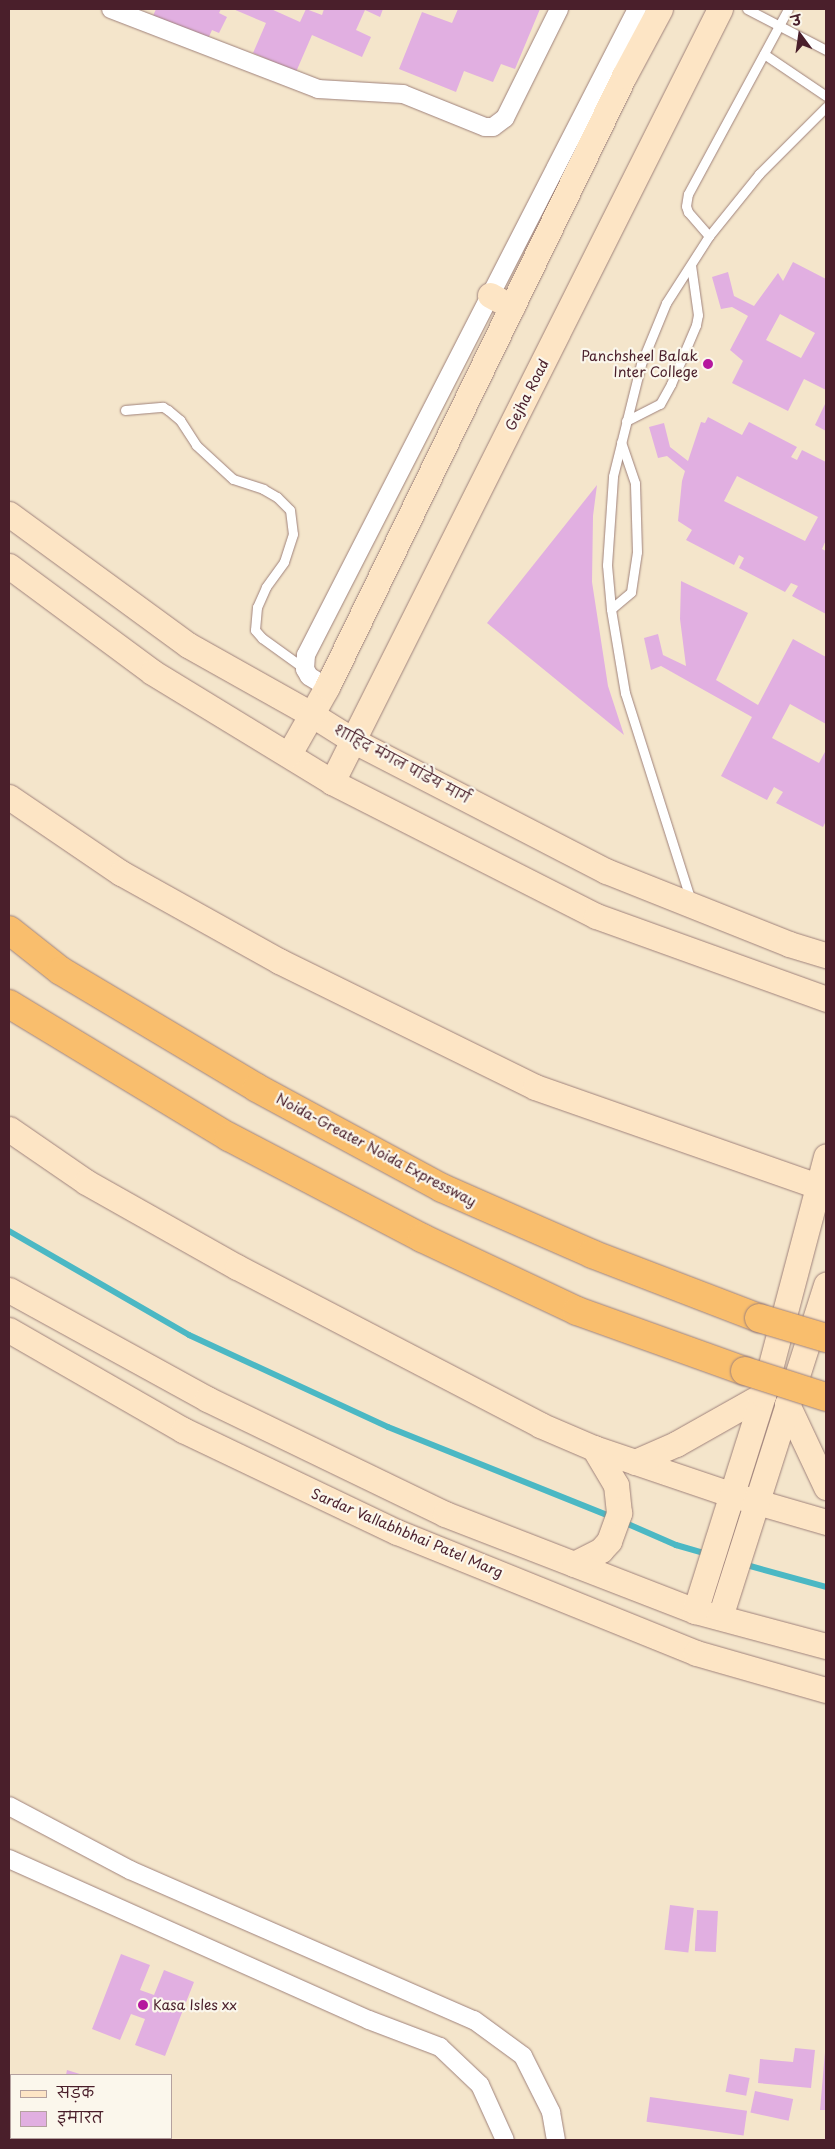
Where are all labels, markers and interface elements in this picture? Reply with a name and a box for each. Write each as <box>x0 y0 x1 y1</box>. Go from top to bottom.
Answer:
text: उ <box>789 9 803 31</box>
north arrow <box>775 10 825 60</box>
place label: Panchsheel Balak Inter College <box>580 348 698 381</box>
street label: Gejha Road <box>502 356 552 434</box>
marker: Panchsheel Balak Inter College <box>702 358 714 370</box>
street label: शाहिद मंगल पांडेय मार्ग <box>331 721 473 807</box>
street label: Noida-Greater Noida Expressway <box>272 1089 480 1211</box>
street label: Sardar Vallabhbhai Patel Marg <box>308 1485 506 1581</box>
place label: Kasa Isles xx <box>153 1997 238 2013</box>
marker: Kasa Isles xx <box>137 1999 149 2011</box>
legend <box>10 2074 172 2139</box>
text: सड़क <box>57 2080 94 2103</box>
text: इमारत <box>57 2105 103 2128</box>

